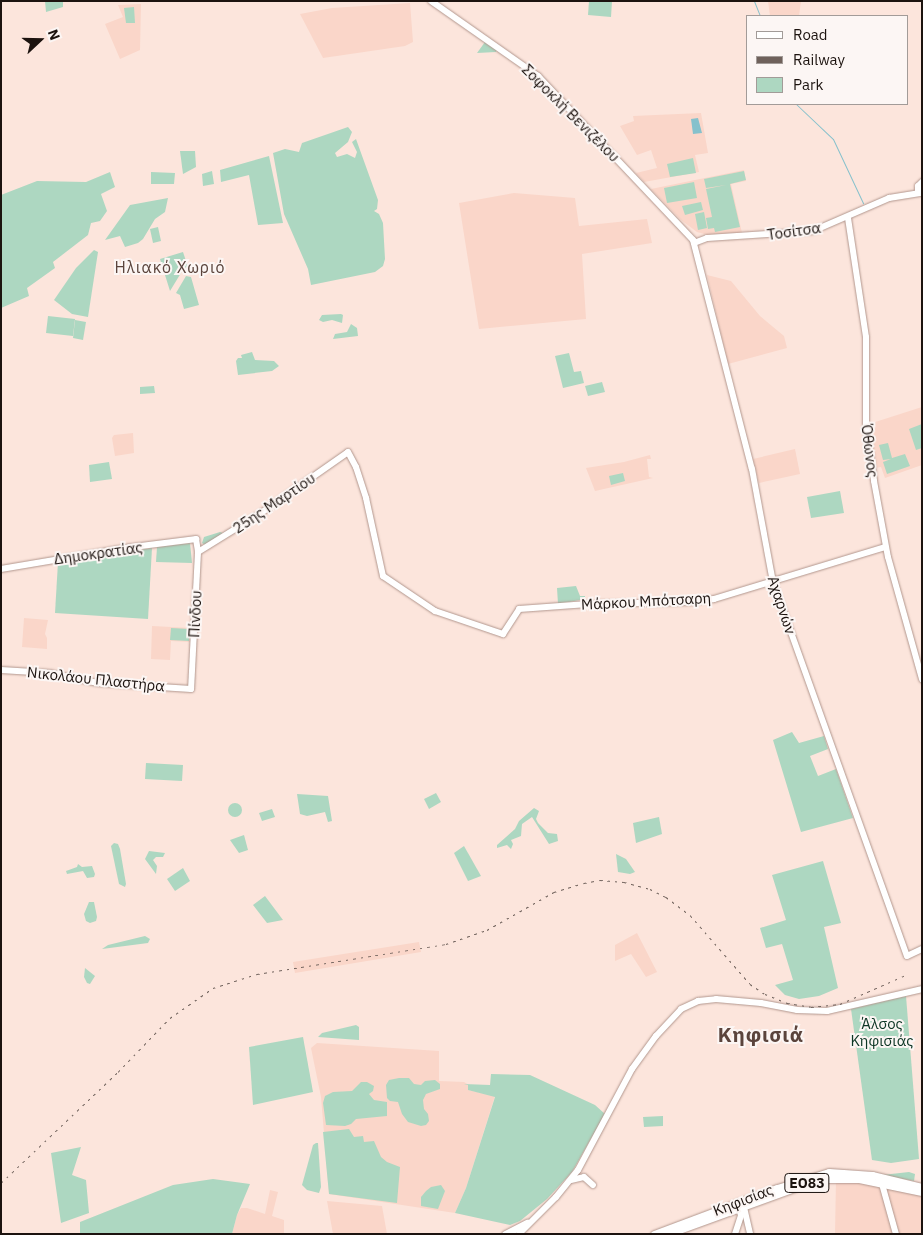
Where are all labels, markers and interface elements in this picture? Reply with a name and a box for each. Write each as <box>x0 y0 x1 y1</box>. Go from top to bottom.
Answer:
north arrow <box>15 15 65 65</box>
legend <box>746 15 908 105</box>
text: Road <box>793 25 828 44</box>
text: N <box>44 27 64 43</box>
text: Railway <box>793 50 845 69</box>
street label: Σοφοκλή Βενιζέλου <box>518 60 624 166</box>
text: Park <box>793 75 823 94</box>
street label: Τοσίτσα <box>766 218 822 244</box>
district label: Ηλιακό Χωριό <box>113 257 227 277</box>
street label: Όθωνος <box>858 423 882 479</box>
street label: 25ης Μαρτίου <box>229 469 319 537</box>
street label: Δημοκρατίας <box>52 538 144 568</box>
street label: Αχαρνών <box>764 573 800 637</box>
street label: Μάρκου Μπότσαρη <box>581 589 711 613</box>
street label: Πίνδου <box>185 590 205 638</box>
street label: Νικολάου Πλαστήρα <box>26 663 166 695</box>
park label: Άλσος Κηφισιάς <box>851 1014 913 1049</box>
district label: Κηφισιά <box>717 1022 805 1046</box>
road number: ΕΟ83 <box>783 1172 831 1194</box>
street label: Κηφισίας <box>710 1180 776 1220</box>

